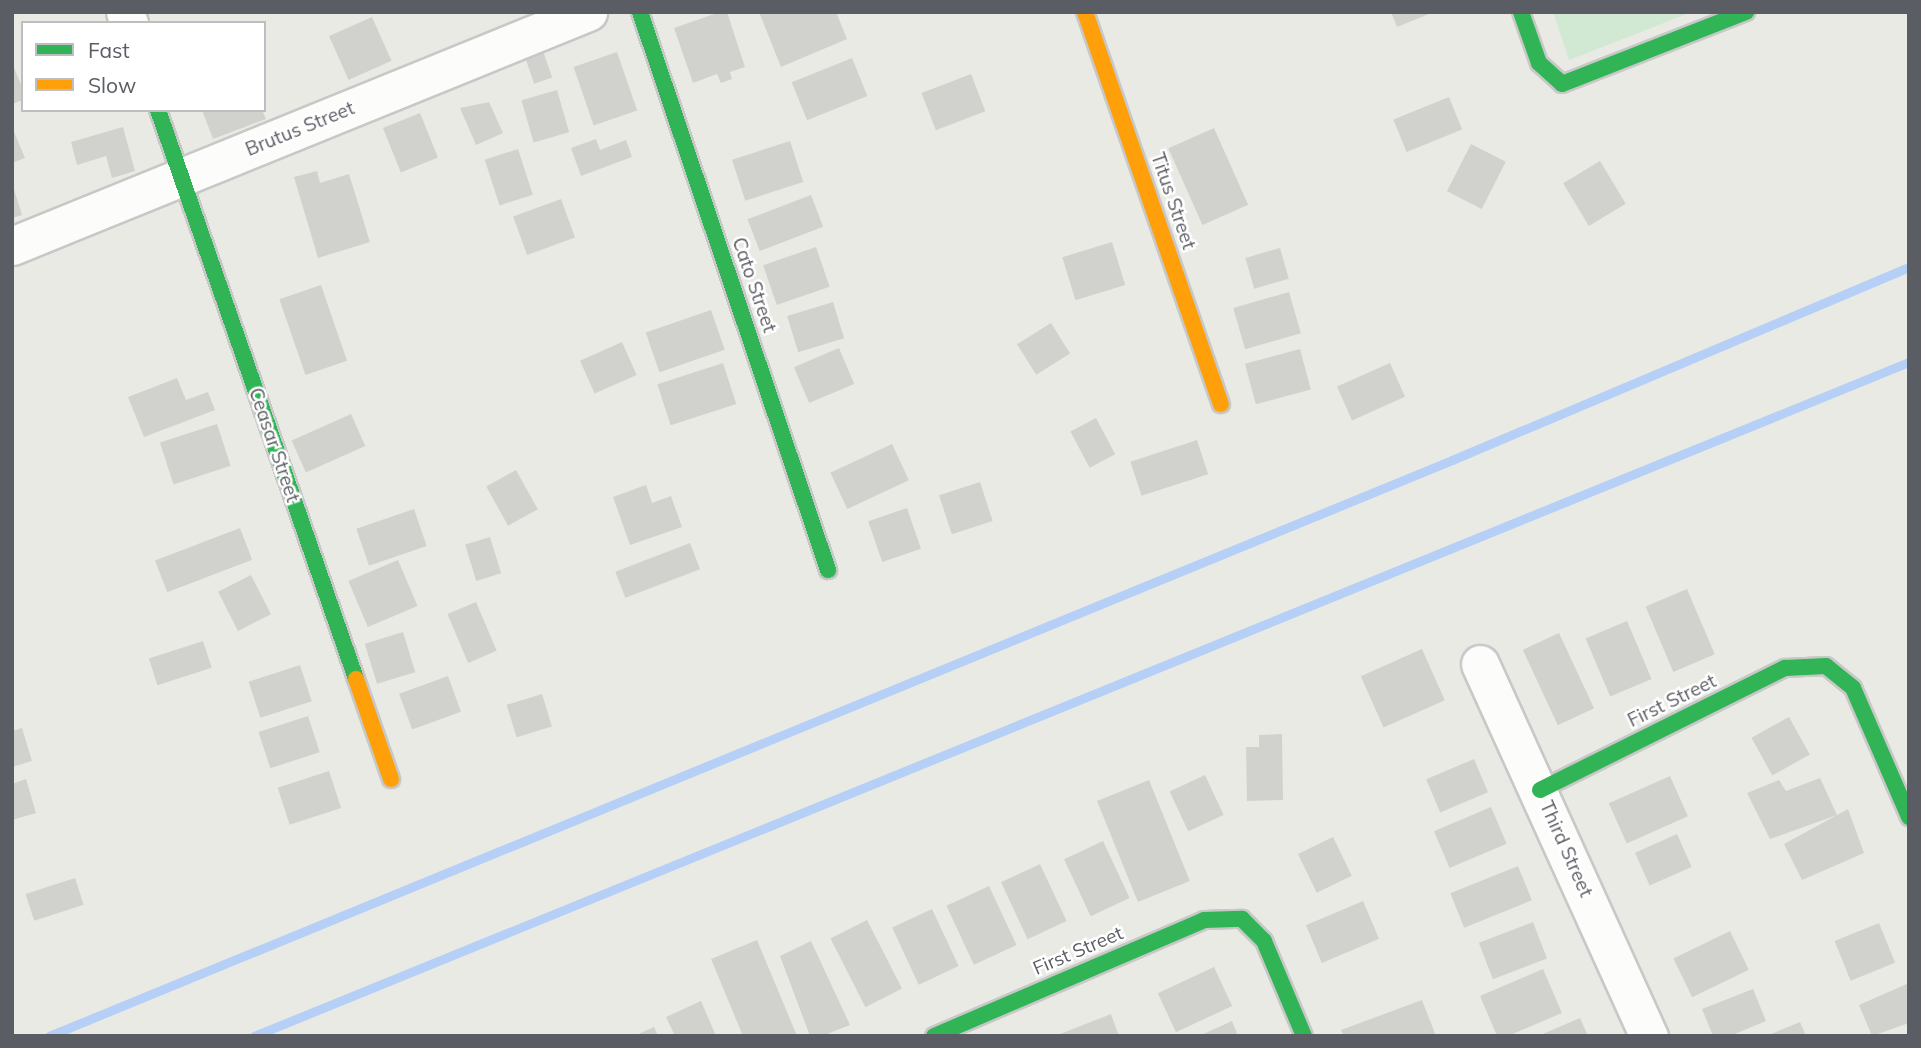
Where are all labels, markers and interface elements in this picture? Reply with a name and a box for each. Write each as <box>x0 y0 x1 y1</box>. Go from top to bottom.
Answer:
legend <box>21 21 266 112</box>
text: Fast <box>88 37 130 63</box>
text: Slow <box>88 72 136 98</box>
street label: Brutus Street <box>242 97 358 161</box>
street label: Titus Street <box>1146 150 1200 252</box>
street label: Cato Street <box>727 234 781 336</box>
street label: Ceasar Street <box>244 385 304 505</box>
street label: First Street <box>1624 670 1720 732</box>
street label: Third Street <box>1535 797 1597 901</box>
street label: First Street <box>1030 922 1126 980</box>

